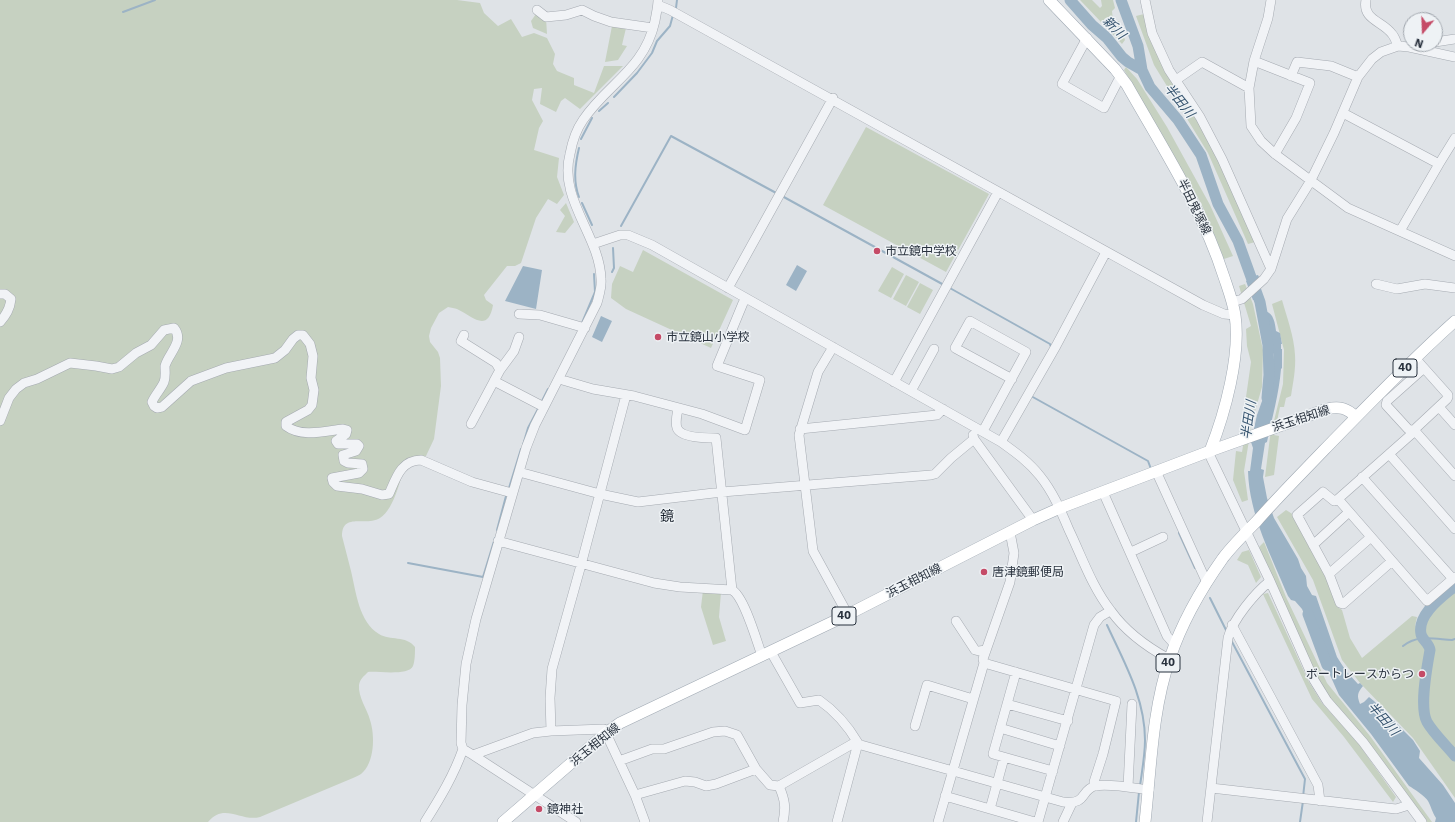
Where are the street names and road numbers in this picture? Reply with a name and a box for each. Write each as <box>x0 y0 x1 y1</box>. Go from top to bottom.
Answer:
street label: 半田鬼塚線 <box>1174 177 1214 237</box>
road number: 40 <box>1393 359 1417 377</box>
street label: 浜玉相知線 <box>1270 403 1332 435</box>
street label: 浜玉相知線 <box>884 561 944 601</box>
road number: 40 <box>832 607 856 625</box>
road number: 40 <box>1156 654 1180 672</box>
street label: 浜玉相知線 <box>567 721 623 769</box>

